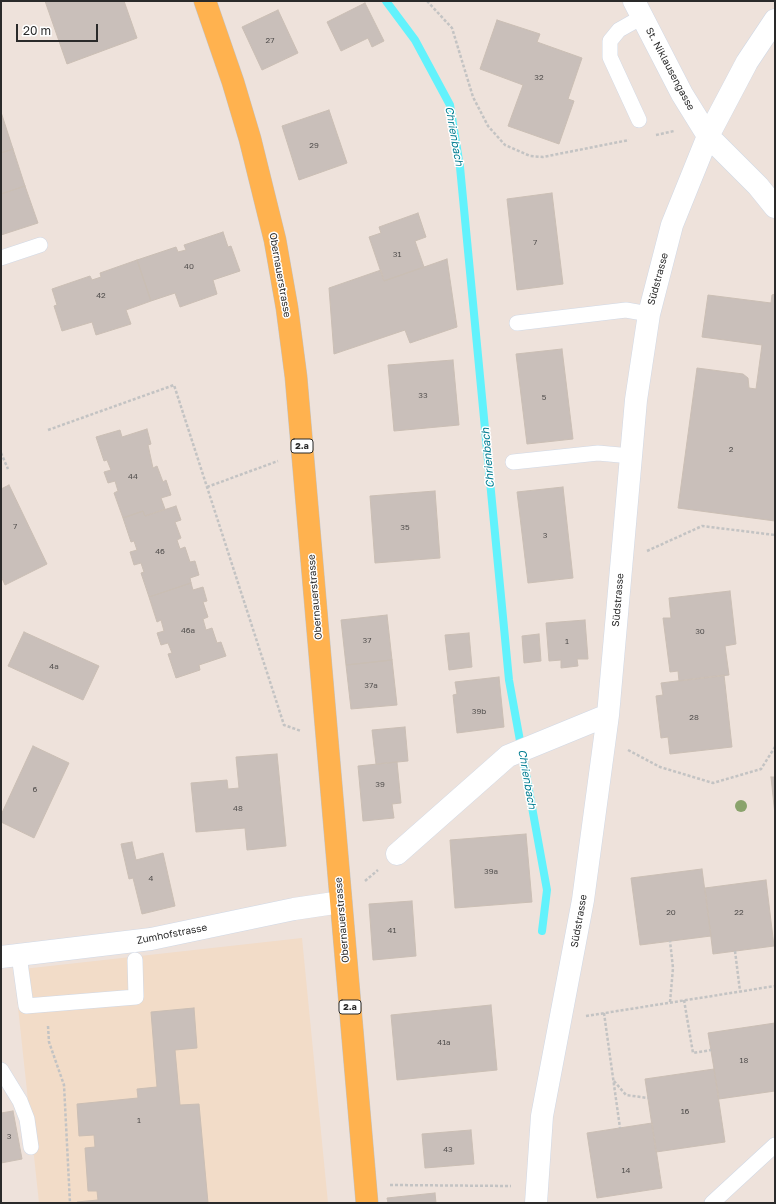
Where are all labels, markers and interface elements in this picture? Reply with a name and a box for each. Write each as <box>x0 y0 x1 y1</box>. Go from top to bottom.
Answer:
scale bar <box>18 16 100 42</box>
text: 20 m <box>23 23 51 38</box>
street label: St. Niklausengasse <box>643 25 697 113</box>
house number: 27 <box>266 35 274 45</box>
house number: 32 <box>534 72 544 82</box>
water label: Chrienbach <box>442 105 466 167</box>
house number: 29 <box>309 140 319 150</box>
street label: Obernauerstrasse <box>267 232 293 318</box>
house number: 7 <box>533 237 537 247</box>
house number: 31 <box>393 249 401 259</box>
street label: Südstrasse <box>645 251 671 307</box>
house number: 40 <box>184 261 194 271</box>
house number: 42 <box>96 290 106 300</box>
house number: 33 <box>418 390 428 400</box>
house number: 5 <box>542 392 546 402</box>
water label: Chrienbach <box>479 427 497 489</box>
road number: 2.a <box>291 439 313 453</box>
house number: 2 <box>729 444 733 454</box>
house number: 44 <box>128 471 138 481</box>
house number: 7 <box>13 521 17 531</box>
house number: 35 <box>400 522 410 532</box>
house number: 3 <box>543 530 547 540</box>
house number: 46 <box>155 546 165 556</box>
street label: Obernauerstrasse <box>305 554 325 640</box>
street label: Südstrasse <box>610 573 626 627</box>
house number: 46a <box>181 625 195 635</box>
house number: 30 <box>695 626 705 636</box>
house number: 37 <box>363 635 371 645</box>
house number: 1 <box>565 636 569 646</box>
house number: 4a <box>49 661 59 671</box>
house number: 37a <box>364 680 378 690</box>
house number: 39b <box>472 706 486 716</box>
house number: 28 <box>689 712 699 722</box>
water label: Chrienbach <box>515 748 539 810</box>
house number: 39 <box>375 779 385 789</box>
house number: 6 <box>33 784 37 794</box>
house number: 48 <box>233 803 243 813</box>
house number: 39a <box>484 866 498 876</box>
house number: 4 <box>149 873 153 883</box>
street label: Obernauerstrasse <box>332 877 352 963</box>
street label: Südstrasse <box>568 893 590 949</box>
house number: 20 <box>666 907 676 917</box>
house number: 22 <box>734 907 744 917</box>
street label: Zumhofstrasse <box>136 921 208 947</box>
house number: 41 <box>388 925 396 935</box>
road number: 2.a <box>339 1000 361 1014</box>
house number: 41a <box>437 1037 451 1047</box>
house number: 18 <box>740 1055 748 1065</box>
house number: 16 <box>681 1106 689 1116</box>
house number: 1 <box>137 1115 141 1125</box>
house number: 3 <box>7 1131 11 1141</box>
house number: 43 <box>443 1144 453 1154</box>
house number: 14 <box>622 1165 630 1175</box>

